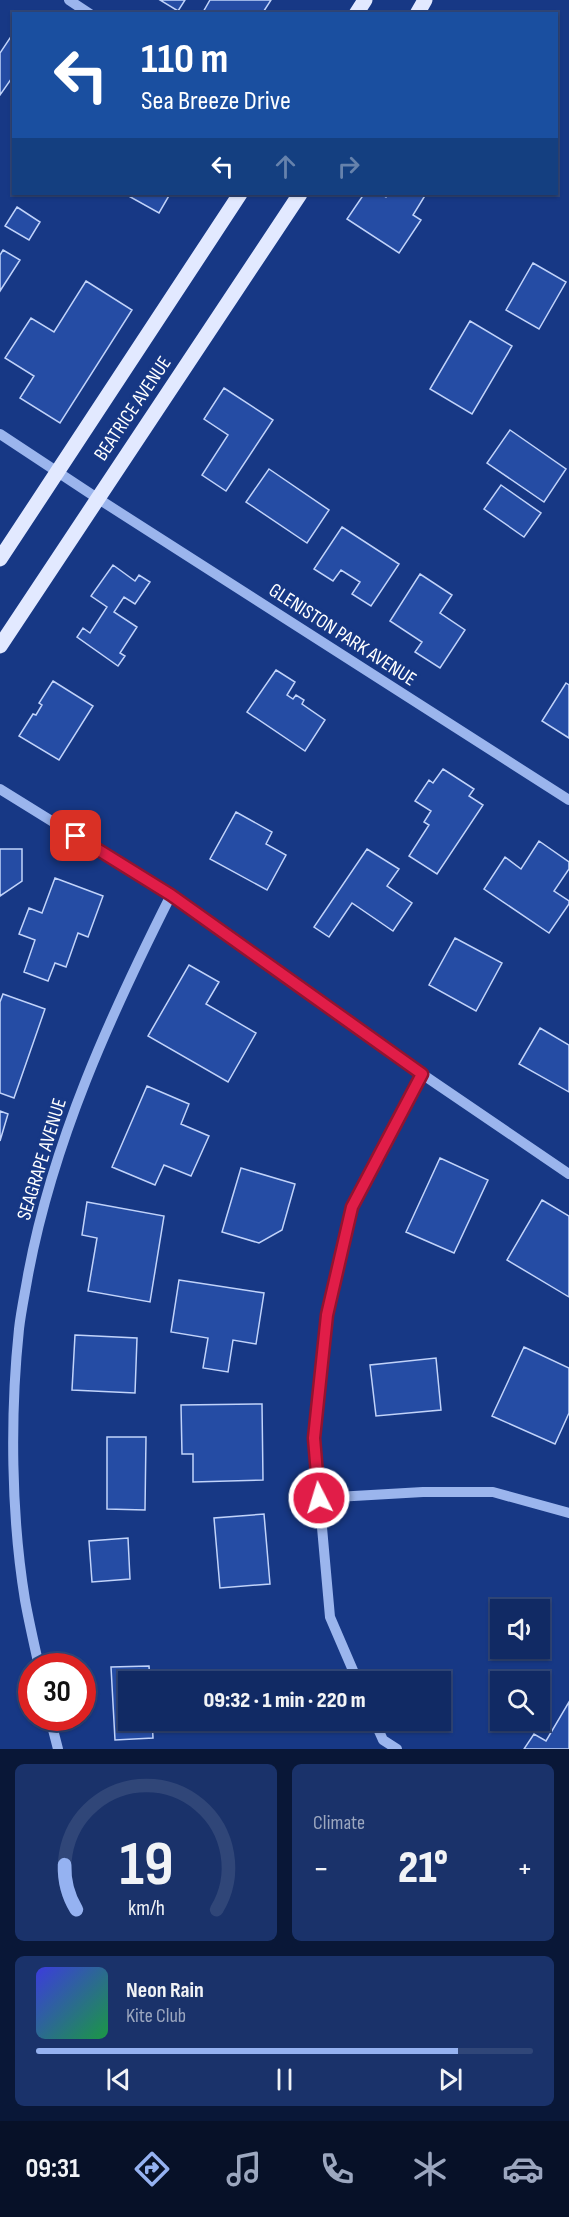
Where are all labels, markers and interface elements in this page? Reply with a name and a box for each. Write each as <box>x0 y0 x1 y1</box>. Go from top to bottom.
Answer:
text: 110 m <box>141 34 228 85</box>
icon: left <box>42 36 120 114</box>
text: Sea Breeze Drive <box>141 85 291 117</box>
icon: left <box>206 150 239 183</box>
icon: ahead <box>269 150 302 183</box>
icon: right <box>332 150 365 183</box>
street label: BEATRICE AVENUE <box>89 352 177 465</box>
street label: GLENISTON PARK AVENUE <box>264 578 421 691</box>
pin <box>50 810 101 861</box>
icon: arrive <box>59 819 92 852</box>
street label: SEAGRAPE AVENUE <box>12 1095 72 1223</box>
position arrow <box>287 1466 351 1530</box>
map controls <box>490 1599 550 1731</box>
button: sound <box>490 1599 550 1659</box>
speed limit sign: 30 <box>18 1653 96 1731</box>
button: search <box>490 1671 550 1731</box>
text: 09:32 · 1 min · 220 m <box>203 1687 366 1714</box>
text: Climate <box>313 1811 365 1835</box>
text: 19 <box>119 1828 173 1903</box>
text: 21° <box>398 1841 448 1896</box>
text: − <box>313 1849 329 1889</box>
text: + <box>517 1849 533 1889</box>
text: km/h <box>127 1896 165 1921</box>
text: Neon Rain <box>126 1977 204 2004</box>
text: Kite Club <box>126 2004 186 2028</box>
icon: previous <box>102 2063 135 2096</box>
icon: pause <box>268 2063 301 2096</box>
icon: next <box>434 2063 467 2096</box>
icon: directions <box>131 2148 173 2190</box>
icon: music <box>223 2148 265 2190</box>
icon: phone <box>316 2148 358 2190</box>
icon: climate <box>409 2148 451 2190</box>
icon: car <box>502 2148 544 2190</box>
text: 09:31 <box>25 2153 80 2185</box>

